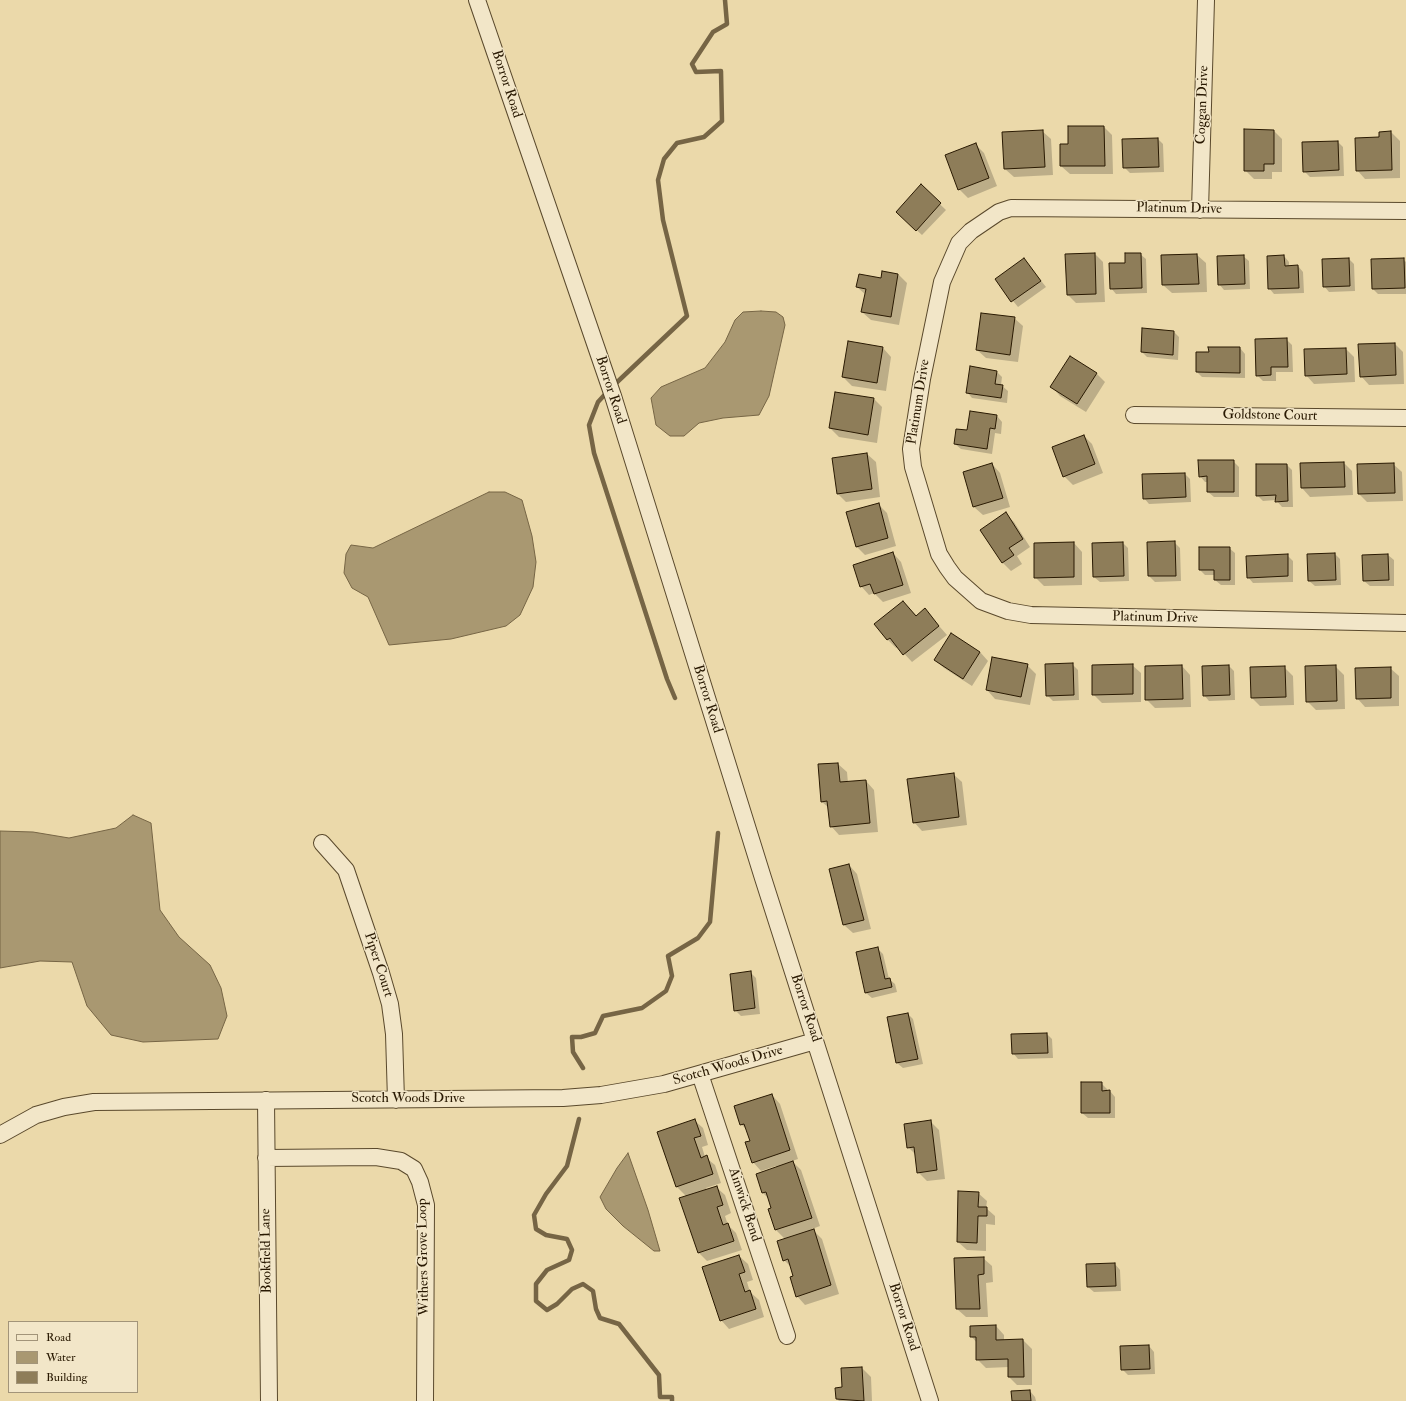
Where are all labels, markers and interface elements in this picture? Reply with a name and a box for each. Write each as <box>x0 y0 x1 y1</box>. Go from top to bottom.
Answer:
street label: Borror Road <box>487 48 525 120</box>
street label: Coggan Drive <box>1193 65 1213 145</box>
street label: Platinum Drive <box>1136 200 1222 218</box>
street label: Borror Road <box>591 354 629 426</box>
street label: Platinum Drive <box>904 358 934 446</box>
street label: Goldstone Court <box>1222 407 1318 425</box>
street label: Platinum Drive <box>1112 609 1198 627</box>
street label: Borror Road <box>689 663 725 735</box>
street label: Piper Court <box>360 931 396 999</box>
street label: Borror Road <box>786 972 824 1044</box>
street label: Scotch Woods Drive <box>671 1042 785 1090</box>
street label: Scotch Woods Drive <box>351 1091 465 1107</box>
street label: Ainwick Bend <box>724 1166 764 1244</box>
street label: Withers Grove Loop <box>415 1198 433 1316</box>
street label: Bookfield Lane <box>258 1208 276 1294</box>
street label: Borror Road <box>884 1281 922 1353</box>
legend <box>8 1321 138 1393</box>
text: Road <box>46 1330 71 1345</box>
text: Water <box>46 1350 75 1365</box>
text: Building <box>46 1370 87 1385</box>

